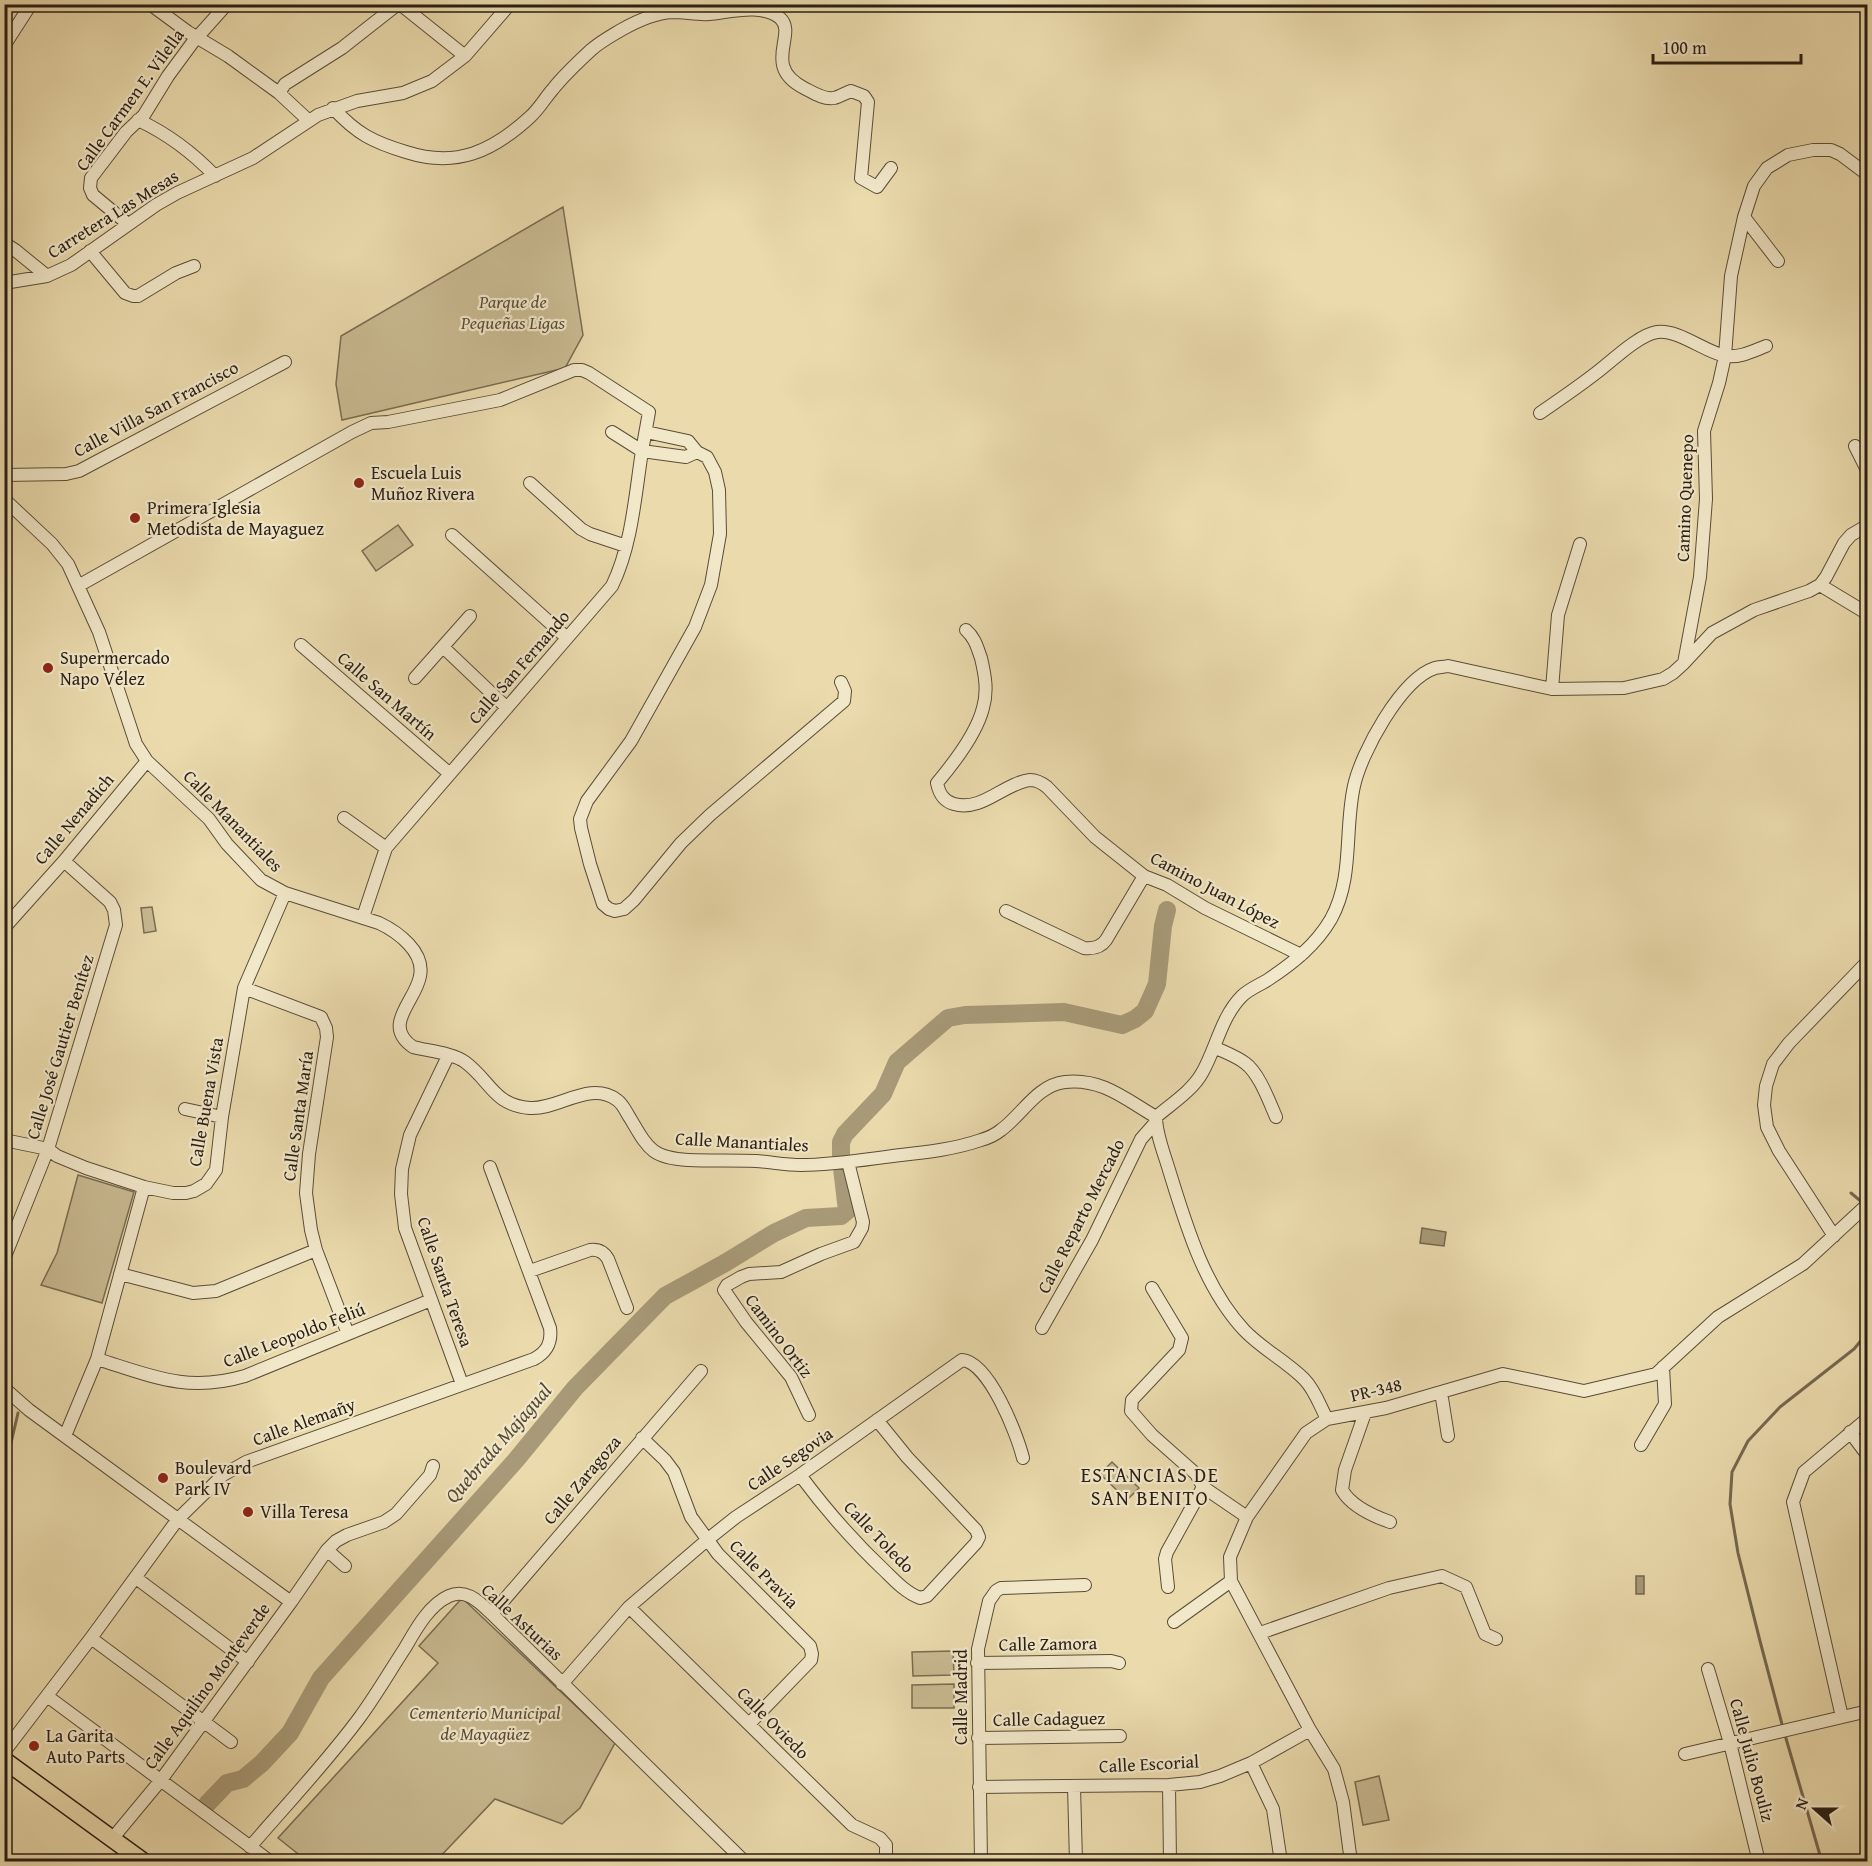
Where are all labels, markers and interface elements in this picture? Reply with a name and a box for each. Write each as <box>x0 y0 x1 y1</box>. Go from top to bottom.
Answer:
street label: Calle Carmen E. Vilella <box>69 23 191 176</box>
scale bar <box>1653 27 1802 65</box>
text: 100 m <box>1662 34 1707 61</box>
street label: Carretera Las Mesas <box>42 162 184 265</box>
park label: Parque de Pequeñas Ligas <box>460 288 566 336</box>
street label: Calle Villa San Francisco <box>68 354 243 464</box>
street label: Camino Quenepo <box>1669 434 1700 562</box>
place label: Escuela Luis Muñoz Rivera <box>371 459 475 507</box>
marker: Escuela Luis Muñoz Rivera <box>352 476 366 490</box>
place label: Primera Iglesia Metodista de Mayaguez <box>147 494 324 542</box>
marker: Primera Iglesia Metodista de Mayaguez <box>128 511 142 525</box>
street label: Calle San Fernando <box>461 604 576 730</box>
place label: Supermercado Napo Vélez <box>60 644 170 692</box>
street label: Calle San Martín <box>332 645 443 747</box>
marker: Supermercado Napo Vélez <box>41 661 55 675</box>
street label: Calle Manantiales <box>177 763 289 878</box>
street label: Calle Nenadich <box>27 767 120 870</box>
street label: Camino Juan López <box>1146 844 1285 935</box>
street label: Calle José Gautier Benítez <box>19 951 101 1143</box>
street label: Calle Buena Vista <box>181 1035 230 1169</box>
street label: Calle Santa María <box>275 1049 320 1183</box>
street label: Calle Manantiales <box>675 1125 809 1158</box>
street label: Calle Reparto Mercado <box>1030 1134 1131 1298</box>
street label: Calle Santa Teresa <box>411 1213 481 1351</box>
street label: Camino Ortiz <box>739 1288 820 1383</box>
street label: Calle Leopoldo Feliú <box>219 1295 369 1374</box>
street label: PR-348 <box>1347 1370 1404 1409</box>
water label: Quebrada Majagual <box>437 1376 558 1509</box>
street label: Calle Alemañy <box>249 1390 359 1453</box>
street label: Calle Segovia <box>741 1420 838 1497</box>
street label: Calle Zaragoza <box>536 1429 627 1530</box>
place label: Boulevard Park IV <box>175 1454 252 1502</box>
district label: ESTANCIAS DE SAN BENITO <box>1081 1460 1219 1512</box>
marker: Boulevard Park IV <box>156 1471 170 1485</box>
street label: Calle Toledo <box>838 1494 921 1579</box>
place label: Villa Teresa <box>260 1498 349 1525</box>
marker: Villa Teresa <box>241 1505 255 1519</box>
street label: Calle Pravia <box>724 1533 806 1615</box>
street label: Calle Asturias <box>475 1577 569 1667</box>
street label: Calle Aquilino Monteverde <box>137 1597 276 1775</box>
street label: Calle Zamora <box>999 1629 1098 1658</box>
street label: Calle Madrid <box>947 1649 974 1745</box>
street label: Calle Oviedo <box>731 1680 816 1765</box>
street label: Calle Julio Bouliz <box>1723 1695 1782 1825</box>
park label: Cementerio Municipal de Mayagüez <box>409 1699 561 1747</box>
street label: Calle Cadaguez <box>993 1704 1105 1733</box>
place label: La Garita Auto Parts <box>46 1722 125 1770</box>
marker: La Garita Auto Parts <box>27 1739 41 1753</box>
street label: Calle Escorial <box>1098 1747 1200 1780</box>
north arrow <box>1785 1779 1845 1839</box>
text: N <box>1788 1794 1814 1813</box>

